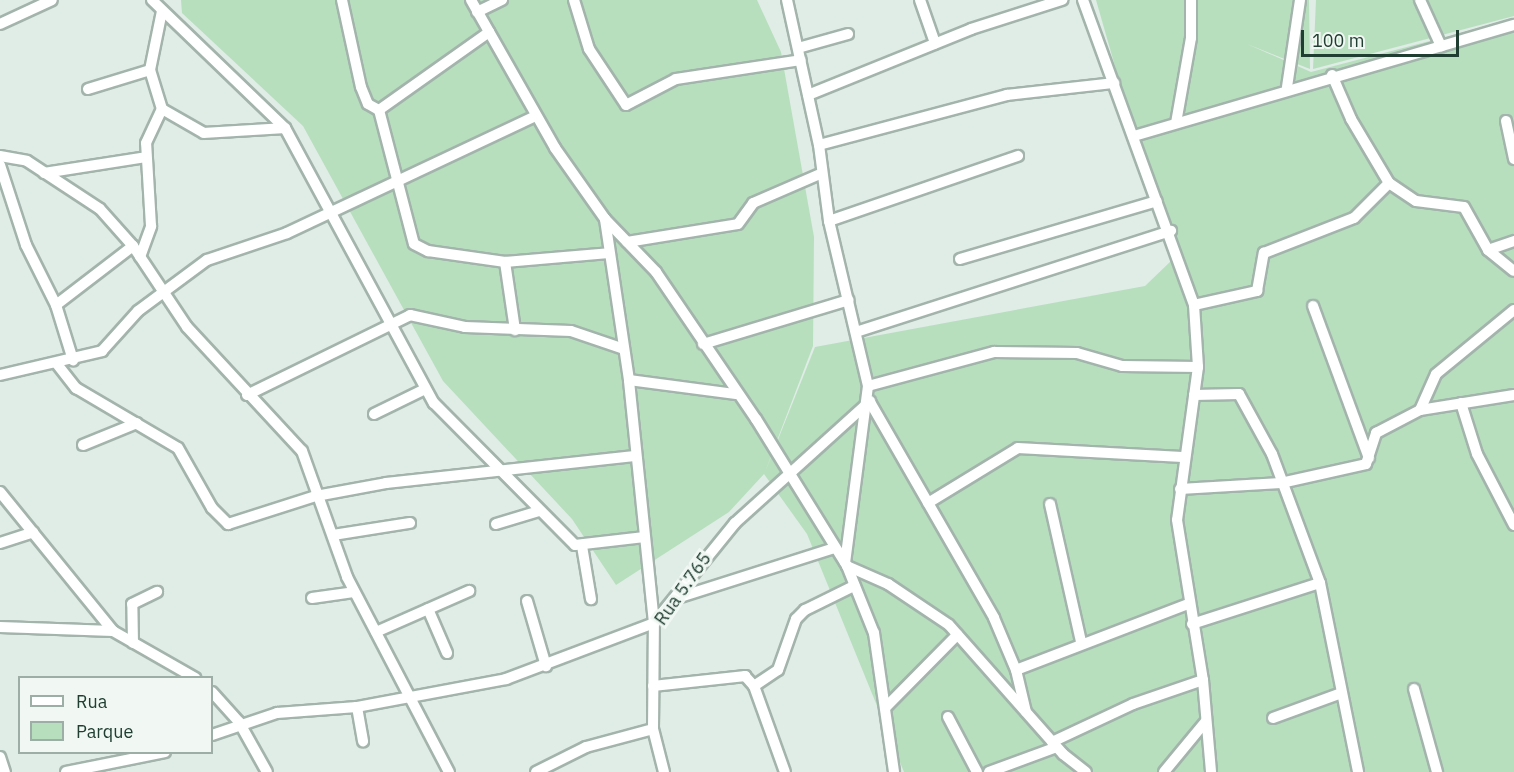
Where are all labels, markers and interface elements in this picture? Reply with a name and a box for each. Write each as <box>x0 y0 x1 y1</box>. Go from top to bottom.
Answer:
scale bar <box>1304 18 1462 56</box>
text: 100 m <box>1312 29 1364 52</box>
street label: Rua 5.765 <box>650 549 716 629</box>
legend <box>18 676 213 754</box>
text: Rua <box>76 690 107 713</box>
text: Parque <box>76 720 133 743</box>

